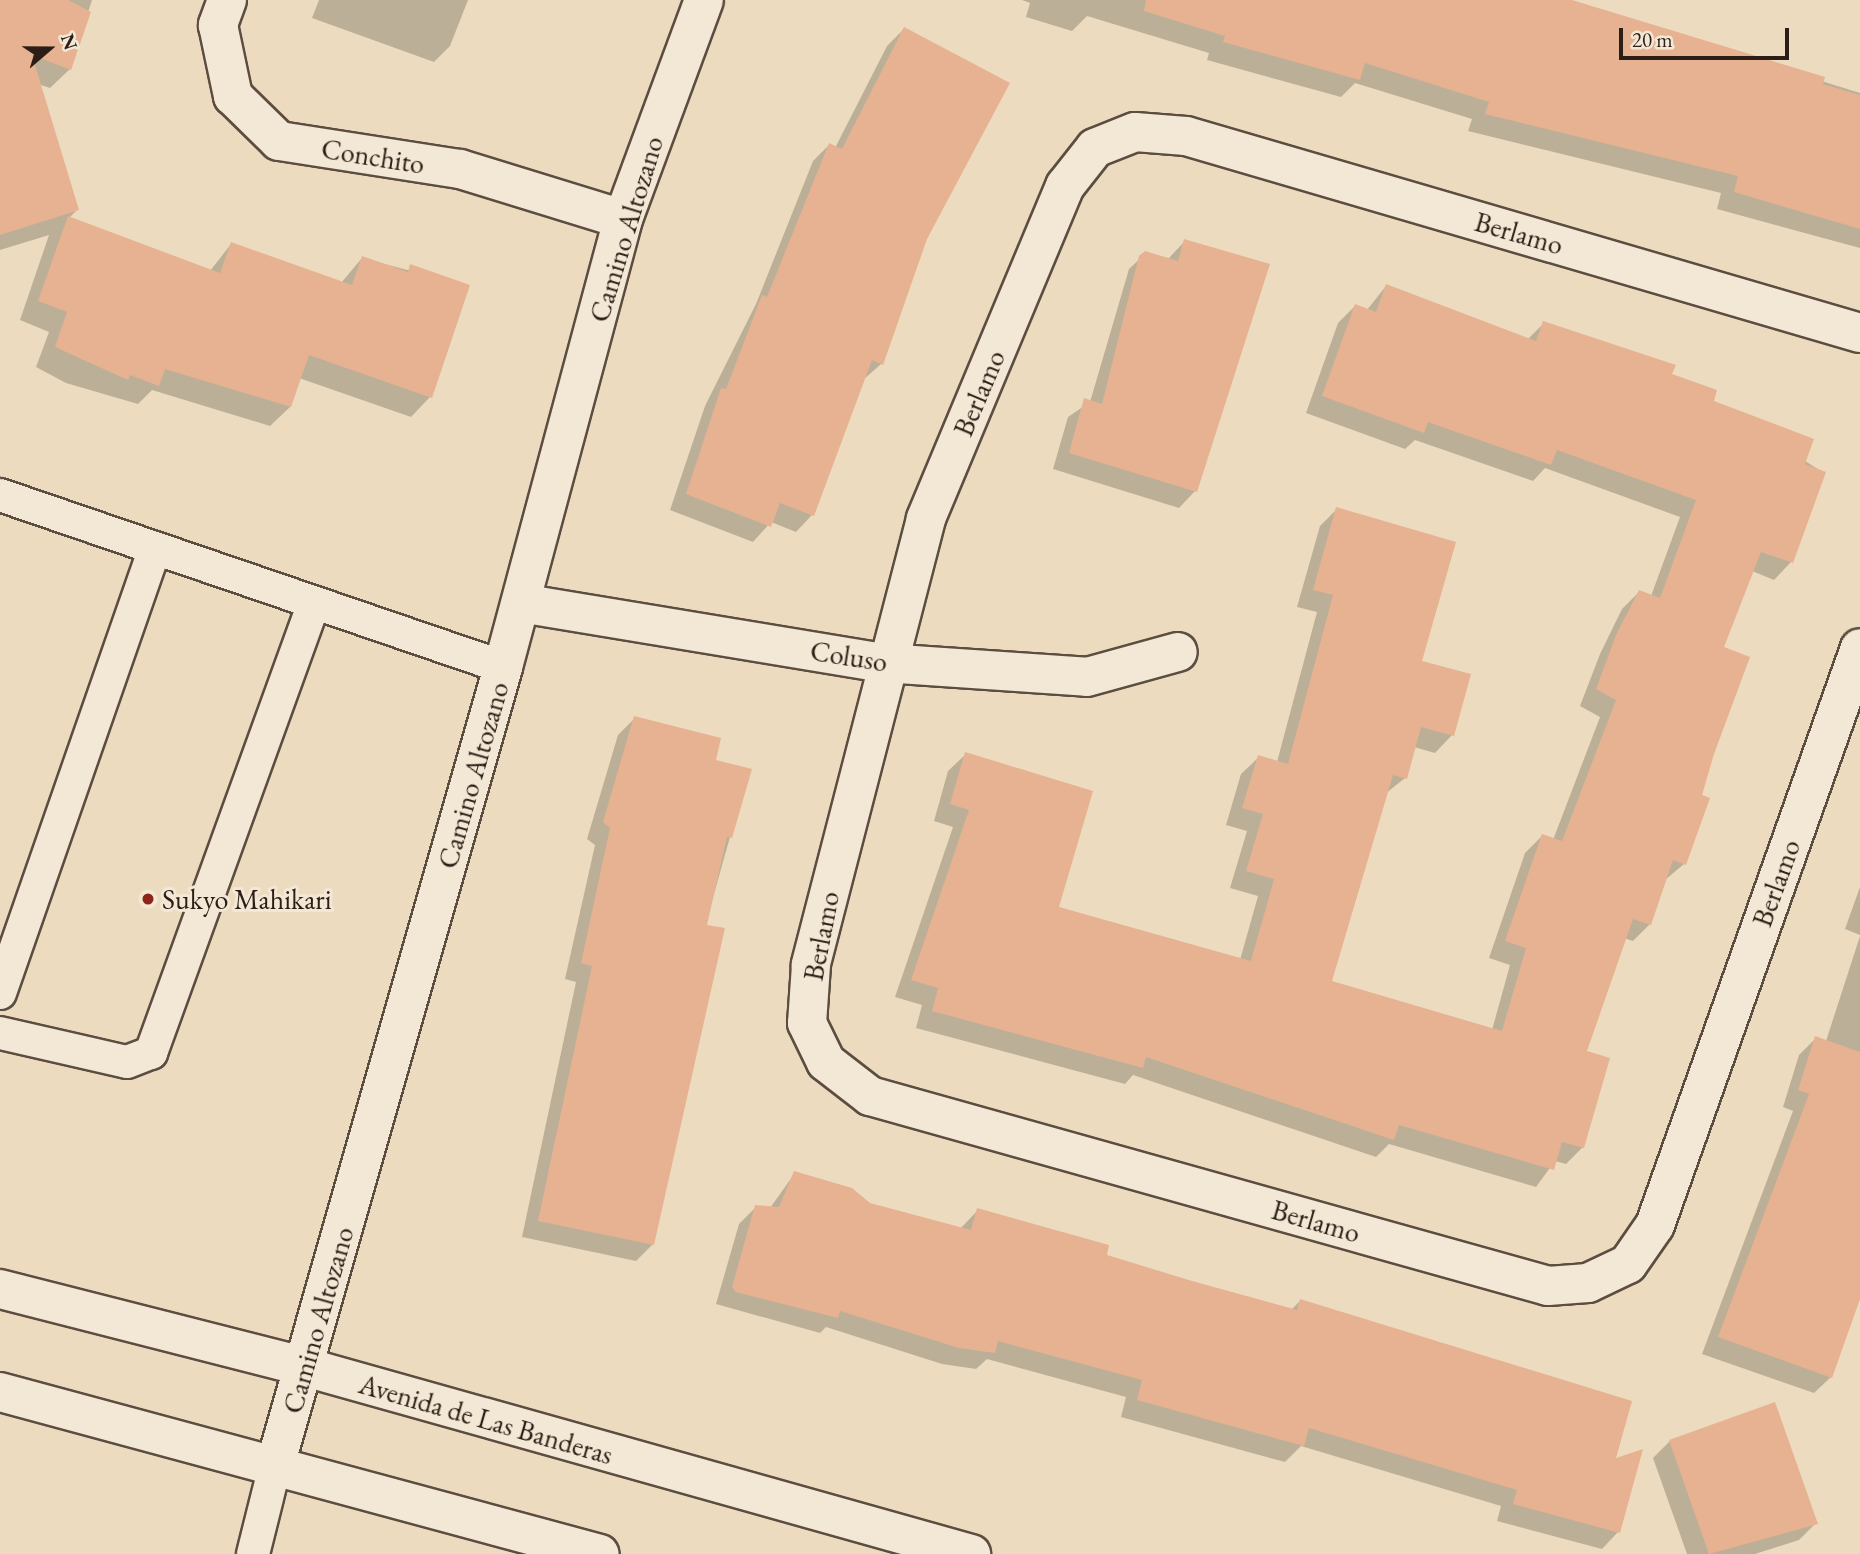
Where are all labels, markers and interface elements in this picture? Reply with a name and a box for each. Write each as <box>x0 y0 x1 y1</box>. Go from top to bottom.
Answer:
north arrow <box>14 14 84 84</box>
scale bar <box>1622 14 1792 58</box>
text: 20 m <box>1632 26 1673 53</box>
text: N <box>55 30 84 53</box>
street label: Conchito <box>319 131 427 181</box>
street label: Camino Altozano <box>582 132 670 326</box>
street label: Berlamo <box>1471 204 1567 262</box>
street label: Berlamo <box>946 345 1012 441</box>
street label: Coluso <box>808 633 890 679</box>
street label: Camino Altozano <box>430 678 516 872</box>
street label: Berlamo <box>1745 835 1807 931</box>
place label: Sukyo Mahikari <box>162 882 332 916</box>
street label: Berlamo <box>796 889 846 983</box>
marker: Sukyo Mahikari <box>140 891 156 907</box>
street label: Berlamo <box>1268 1192 1364 1250</box>
street label: Camino Altozano <box>275 1223 361 1417</box>
street label: Avenida de Las Banderas <box>355 1367 617 1471</box>

